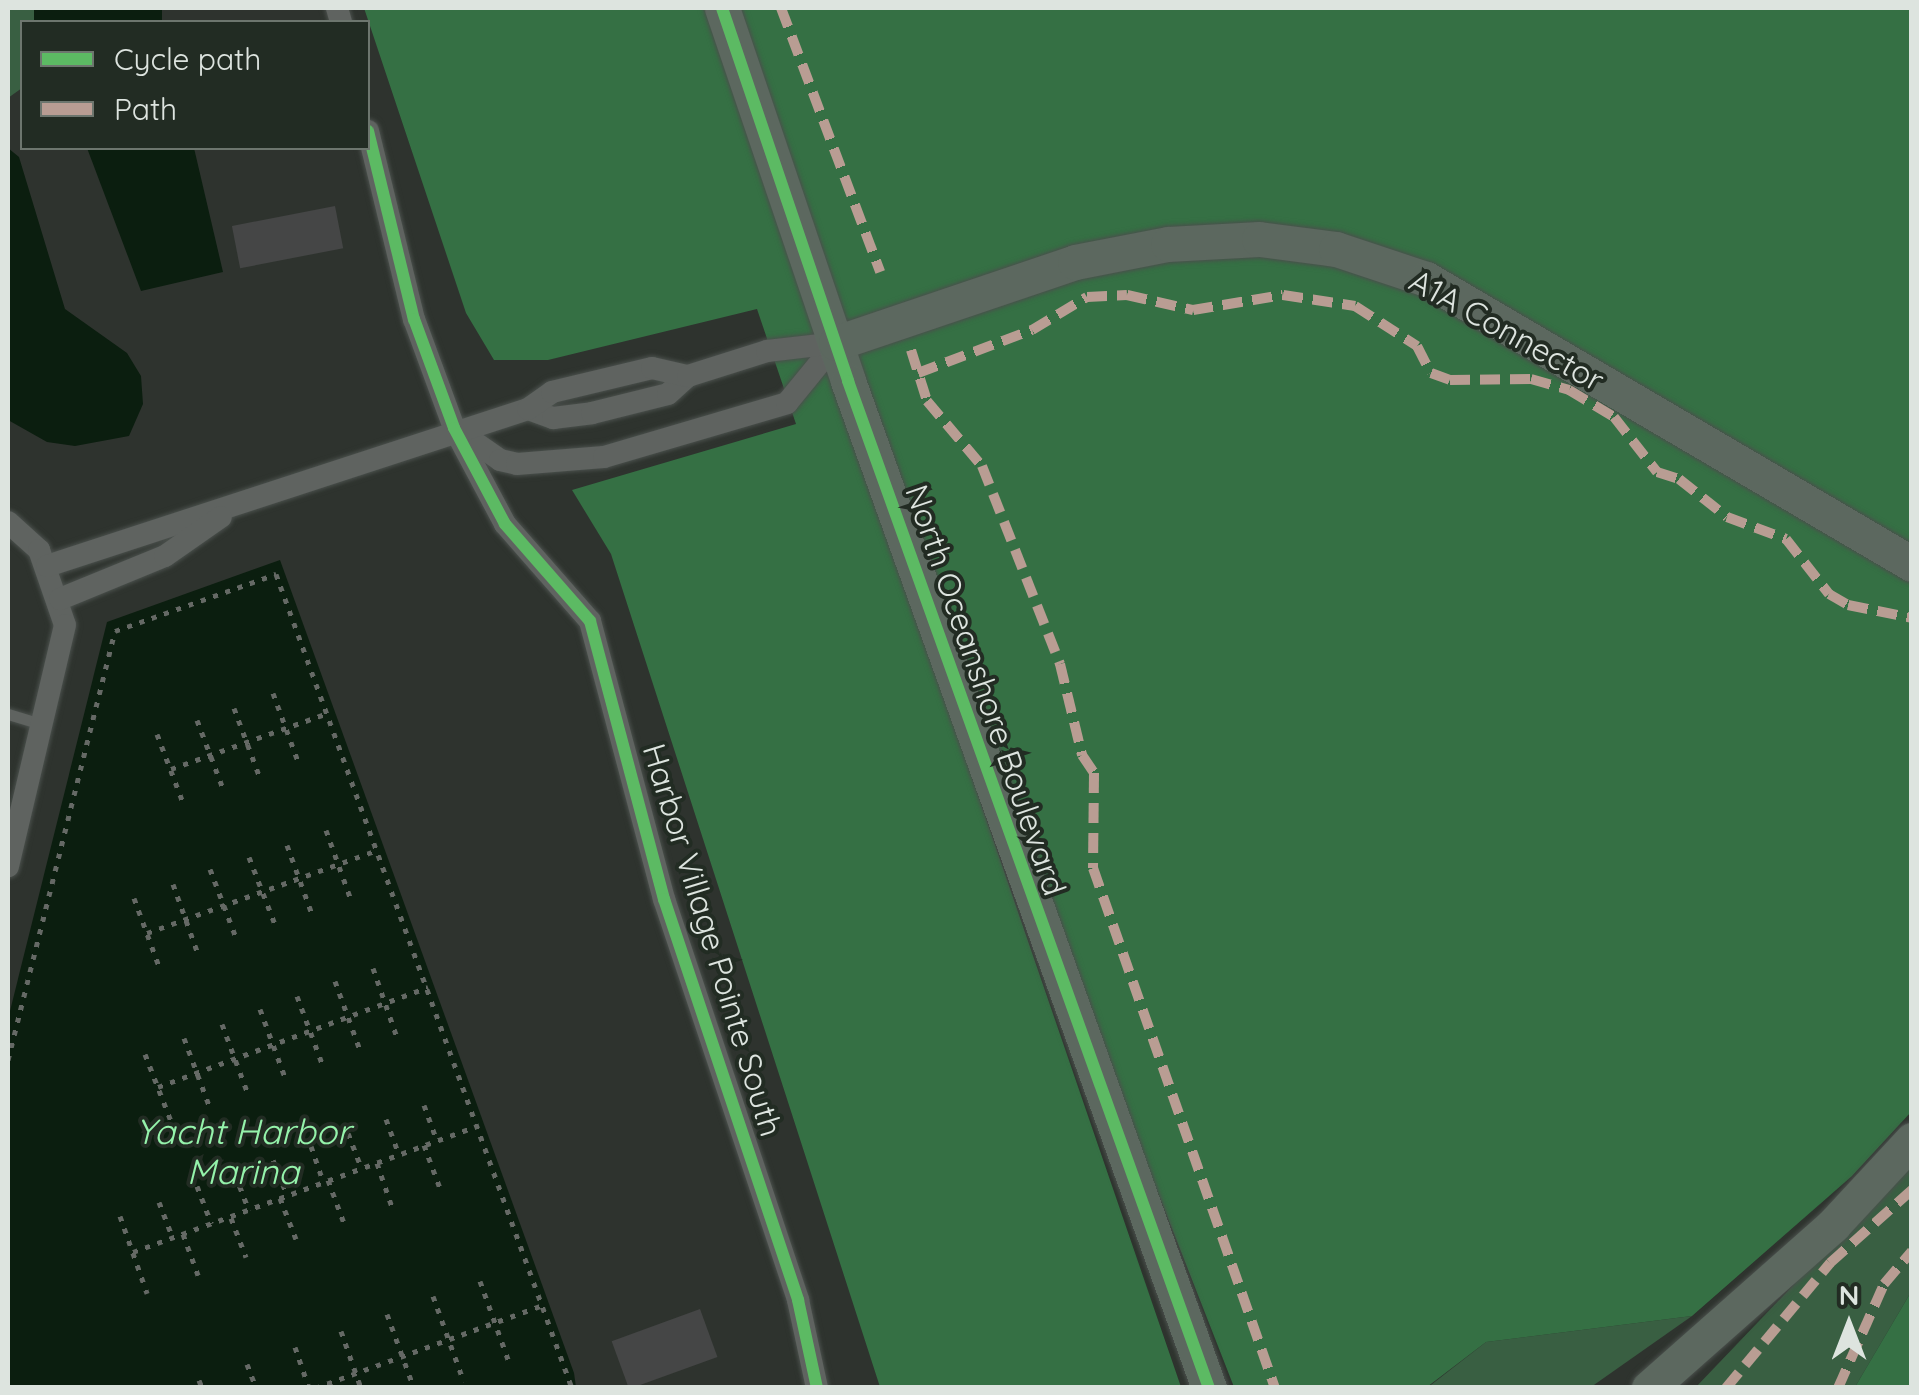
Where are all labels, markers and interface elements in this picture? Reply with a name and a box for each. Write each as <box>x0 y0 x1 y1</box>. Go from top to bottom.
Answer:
legend <box>20 20 370 150</box>
text: Cycle path <box>114 40 261 78</box>
text: Path <box>114 90 177 128</box>
street label: A1A Connector <box>1403 261 1611 399</box>
street label: North Oceanshore Boulevard <box>898 480 1074 900</box>
street label: Harbor Village Pointe South <box>635 739 791 1141</box>
water label: Yacht Harbor Marina <box>136 1110 350 1192</box>
north arrow <box>1799 1275 1899 1375</box>
text: N <box>1839 1277 1859 1312</box>

